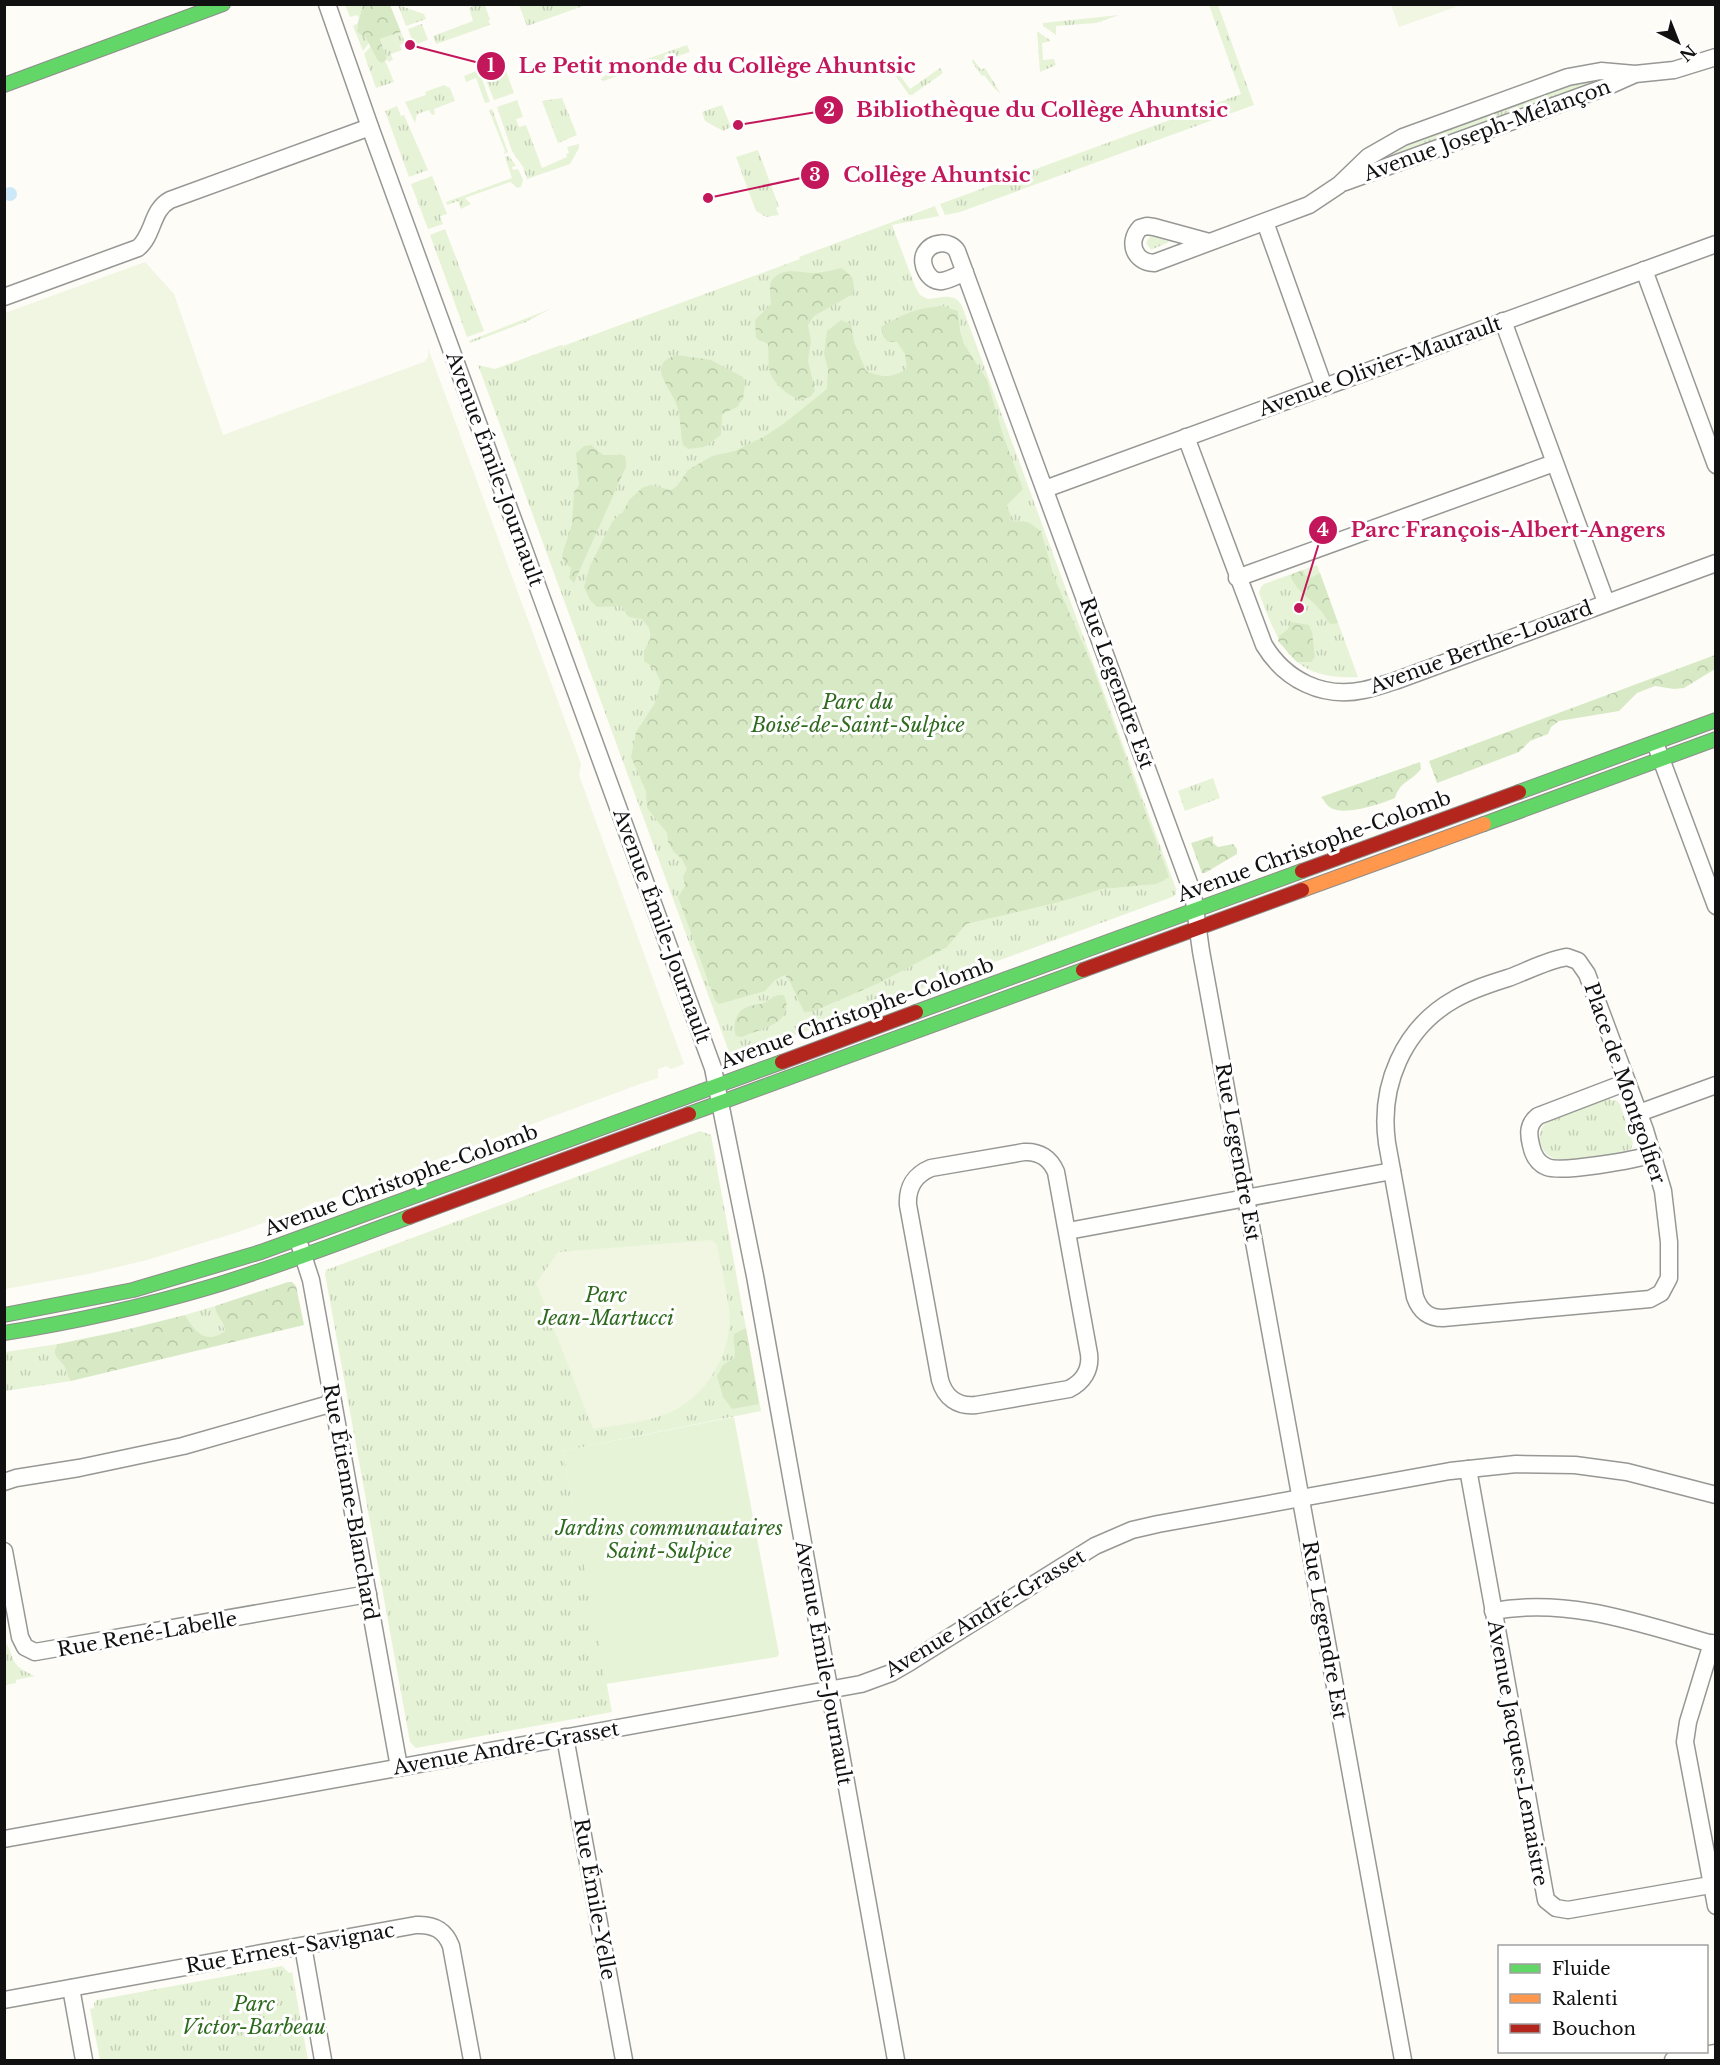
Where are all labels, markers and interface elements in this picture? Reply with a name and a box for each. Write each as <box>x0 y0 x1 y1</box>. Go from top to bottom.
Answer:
north arrow <box>1648 12 1708 72</box>
text: N <box>1676 41 1700 66</box>
callout: Le Petit monde du Collège Ahuntsic <box>476 46 928 85</box>
text: Le Petit monde du Collège Ahuntsic <box>518 53 916 79</box>
text: 1 <box>487 55 495 77</box>
street label: Avenue Joseph-Mélançon <box>1359 74 1614 186</box>
callout: Bibliothèque du Collège Ahuntsic <box>814 90 1241 129</box>
text: Bibliothèque du Collège Ahuntsic <box>856 97 1228 123</box>
text: 2 <box>823 99 835 121</box>
callout: Collège Ahuntsic <box>800 155 1043 194</box>
text: Collège Ahuntsic <box>843 162 1031 188</box>
text: 3 <box>809 164 821 186</box>
street label: Avenue Olivier-Maurault <box>1254 311 1505 421</box>
street label: Avenue Émile-Journault <box>441 347 550 590</box>
callout: Parc François-Albert-Angers <box>1308 510 1677 549</box>
text: Parc François-Albert-Angers <box>1350 517 1666 543</box>
text: 4 <box>1317 519 1329 541</box>
street label: Rue Legendre Est <box>1075 594 1159 772</box>
street label: Avenue Berthe-Louard <box>1366 596 1596 699</box>
park label: Parc du Boisé-de-Saint-Sulpice <box>750 690 965 737</box>
street label: Avenue Christophe-Colomb <box>1173 785 1454 907</box>
street label: Avenue Émile-Journault <box>608 804 717 1047</box>
street label: Avenue Christophe-Colomb <box>716 952 997 1074</box>
street label: Place de Montgolfier <box>1579 979 1671 1187</box>
street label: Rue Legendre Est <box>1210 1061 1266 1243</box>
street label: Avenue Christophe-Colomb <box>260 1119 541 1241</box>
park label: Parc Jean-Martucci <box>537 1283 674 1330</box>
street label: Rue Étienne-Blanchard <box>318 1382 385 1622</box>
park label: Jardins communautaires Saint-Sulpice <box>554 1516 783 1563</box>
street label: Avenue Émile-Journault <box>791 1538 858 1787</box>
street label: Rue Legendre Est <box>1297 1539 1353 1721</box>
street label: Avenue André-Grasset <box>880 1544 1090 1683</box>
street label: Rue René-Labelle <box>55 1606 239 1662</box>
street label: Avenue Jacques-Lemaistre <box>1483 1617 1553 1888</box>
street label: Avenue André-Grasset <box>390 1716 621 1780</box>
street label: Rue Émile-Yelle <box>569 1816 622 1982</box>
street label: Rue Ernest-Savignac <box>184 1918 397 1978</box>
legend <box>1498 1945 1708 2053</box>
text: Fluide <box>1552 1958 1611 1980</box>
text: Ralenti <box>1552 1988 1618 2010</box>
park label: Parc Victor-Barbeau <box>182 1992 326 2039</box>
text: Bouchon <box>1552 2018 1636 2040</box>

